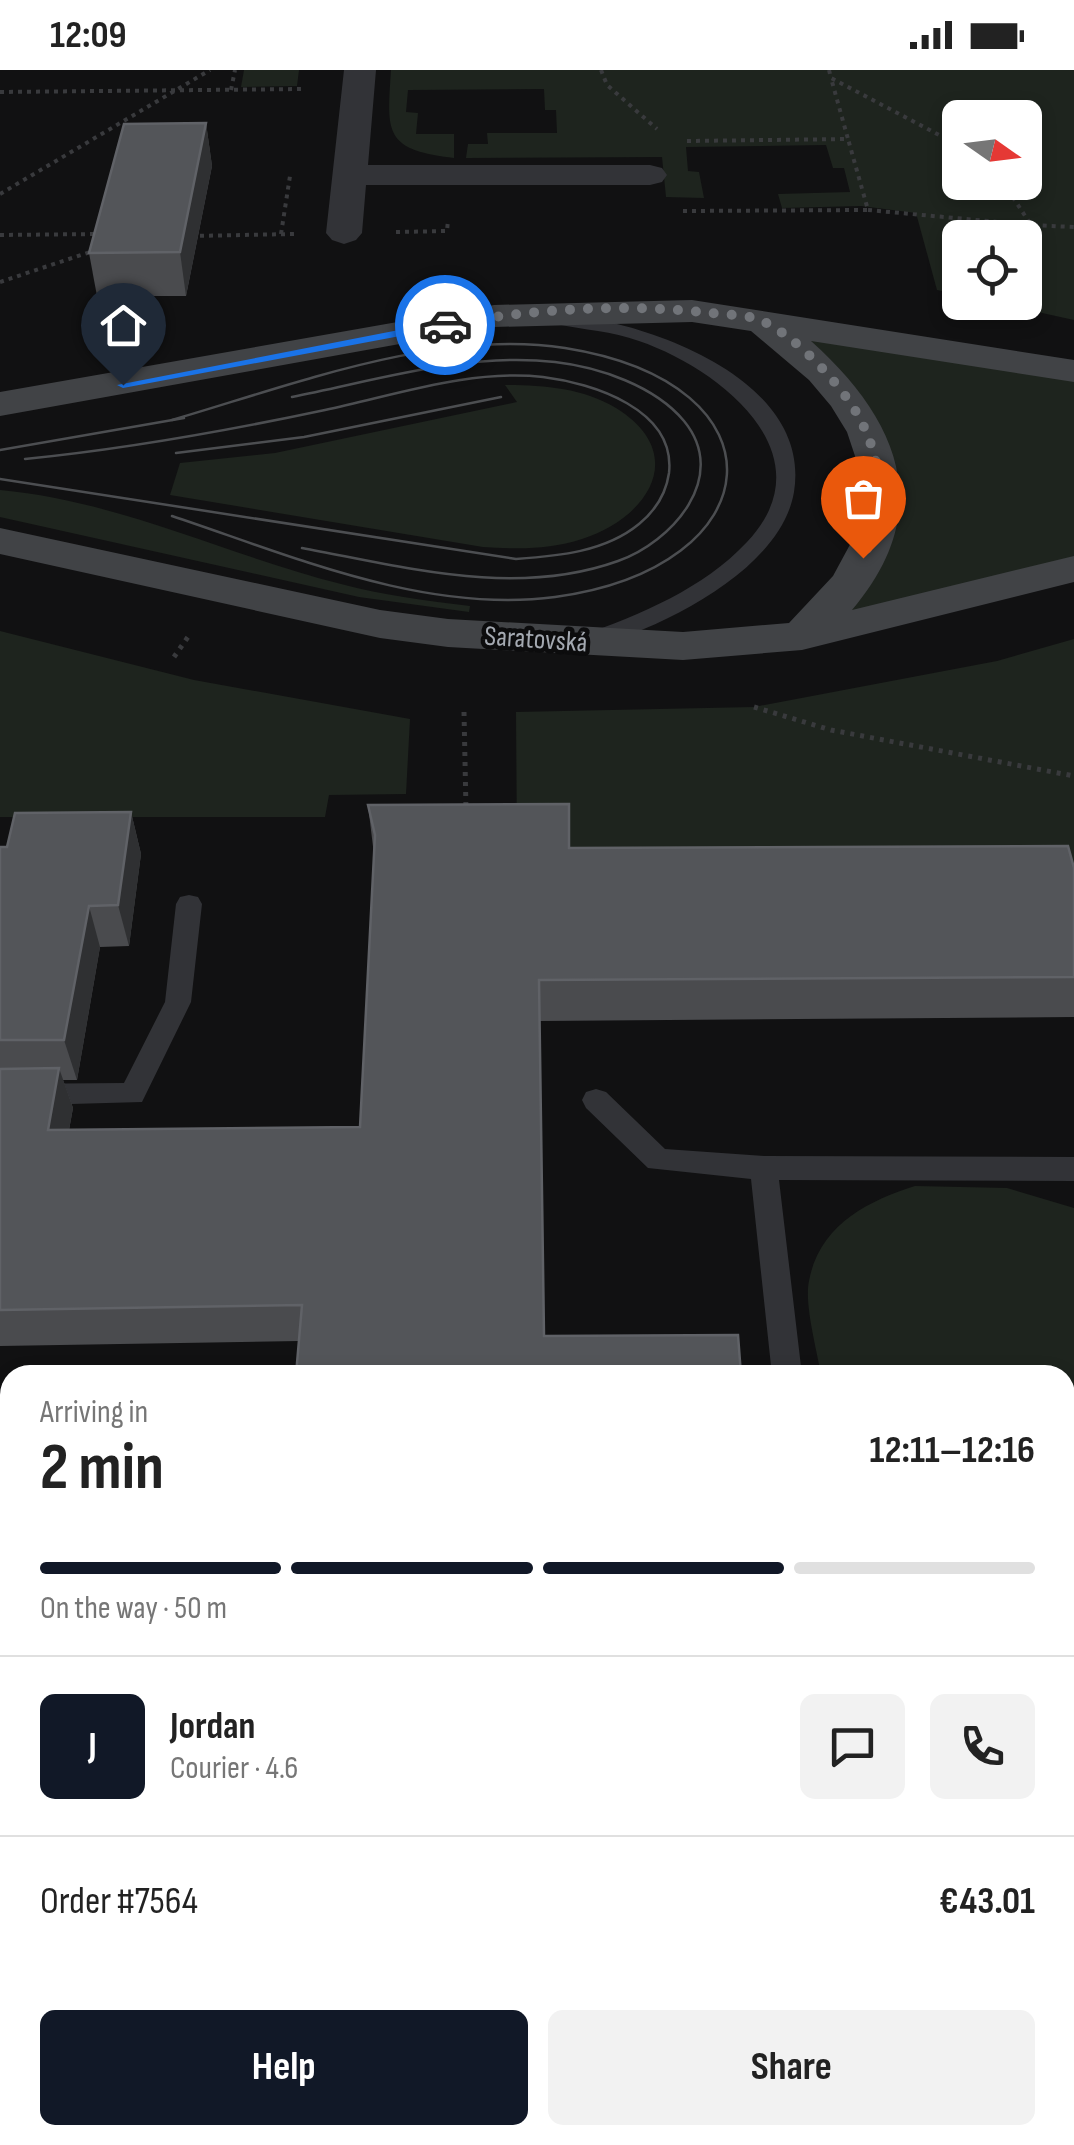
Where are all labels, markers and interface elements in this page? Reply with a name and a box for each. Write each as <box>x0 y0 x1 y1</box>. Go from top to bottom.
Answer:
text: 12:09 <box>50 13 127 58</box>
north arrow <box>942 100 1042 200</box>
map controls <box>942 100 1042 320</box>
button: locate <box>942 220 1042 320</box>
courier <box>395 275 495 375</box>
pin <box>81 283 166 386</box>
icon: home <box>96 298 151 353</box>
icon: car <box>418 298 473 353</box>
pin <box>821 456 906 559</box>
icon: bag <box>836 471 891 526</box>
street label: Saratovská <box>483 619 589 660</box>
text: Arriving in <box>40 1393 148 1432</box>
text: 12:11–12:16 <box>869 1428 1035 1473</box>
text: 2 min <box>40 1430 164 1508</box>
text: On the way · 50 m <box>40 1589 227 1628</box>
button: chat <box>800 1694 905 1799</box>
button: phone <box>930 1694 1035 1799</box>
text: Jordan <box>170 1704 255 1749</box>
text: J <box>88 1724 97 1769</box>
text: Courier · 4.6 <box>170 1749 298 1788</box>
text: Order #7564 <box>40 1879 198 1924</box>
text: €43.01 <box>939 1879 1035 1924</box>
button: Help <box>40 2010 528 2125</box>
button: Share <box>548 2010 1035 2125</box>

